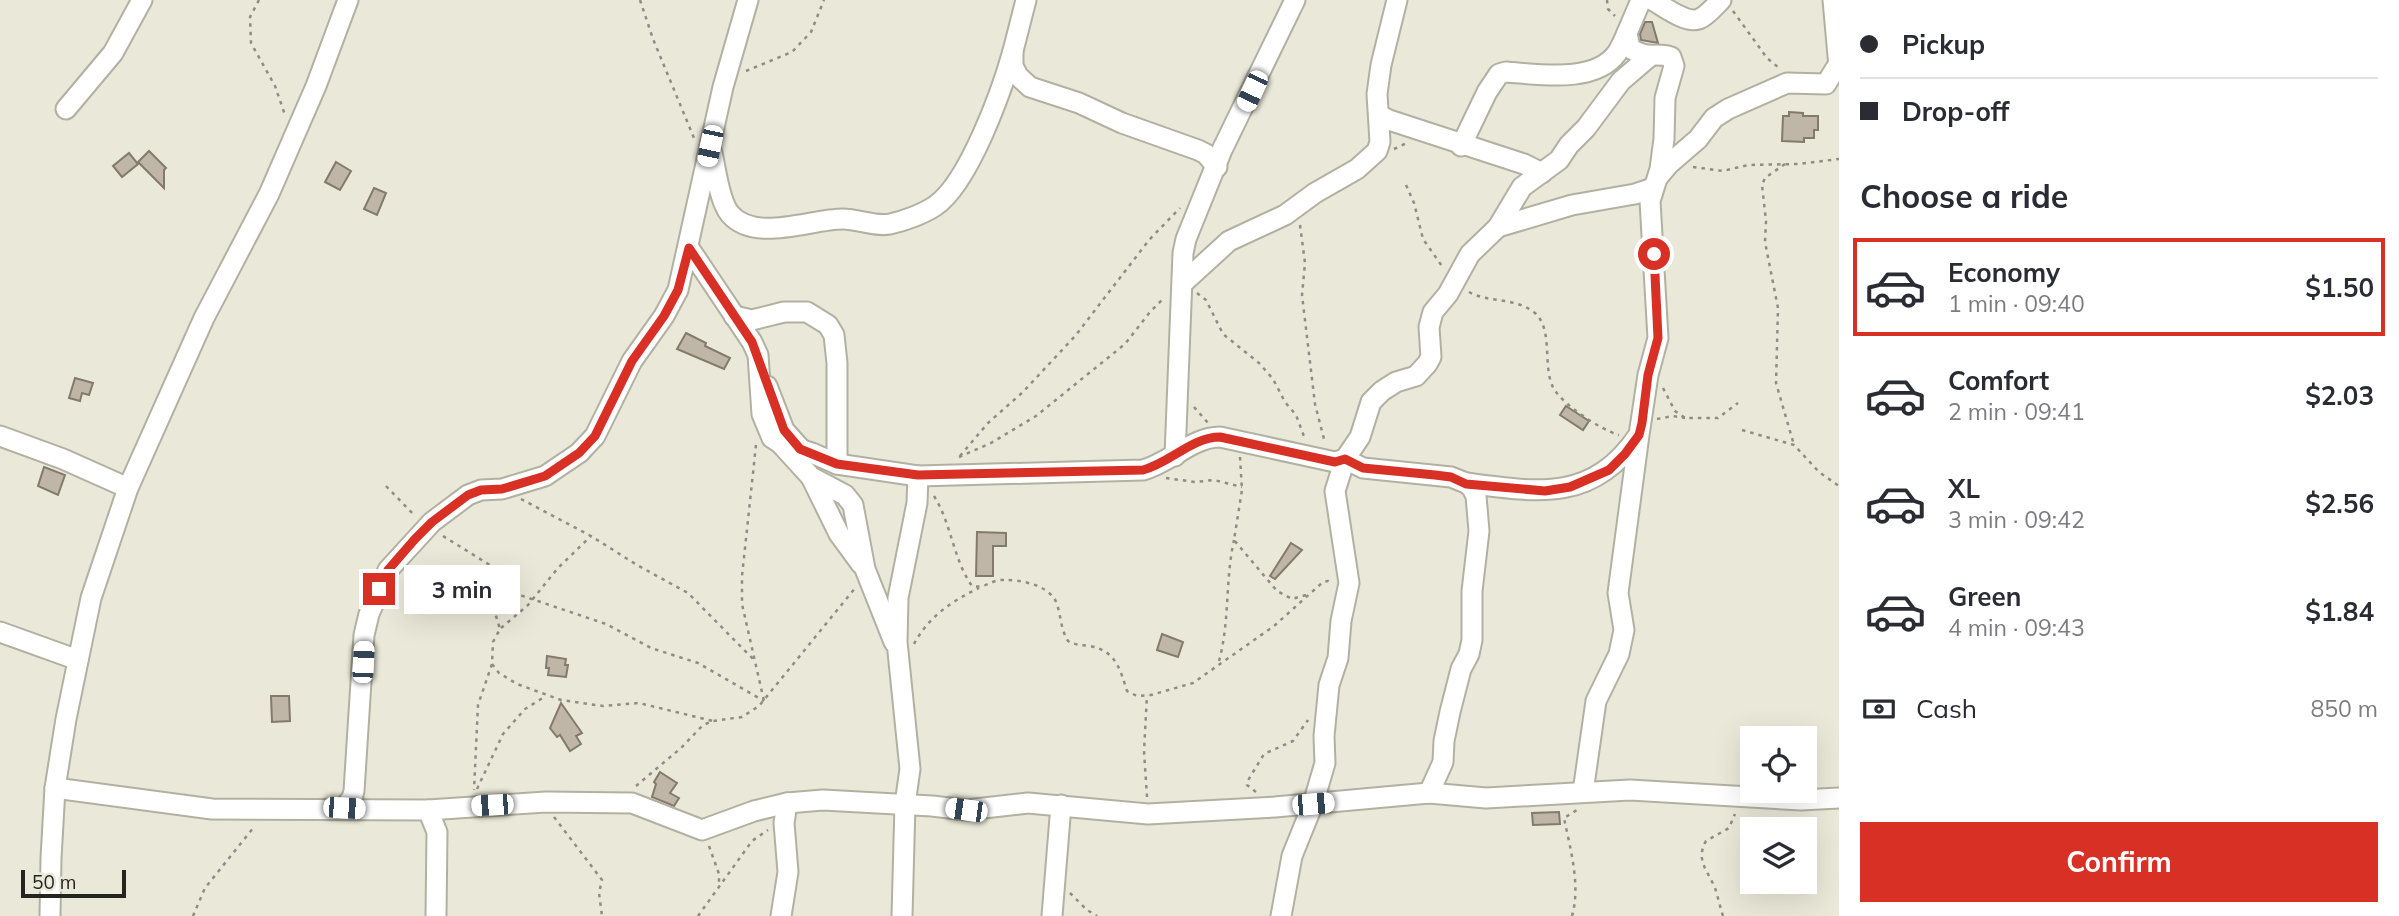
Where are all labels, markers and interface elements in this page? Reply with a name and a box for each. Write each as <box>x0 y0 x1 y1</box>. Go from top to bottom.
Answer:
text: Pickup <box>1902 28 1985 61</box>
car <box>1234 68 1271 114</box>
text: Drop-off <box>1902 95 2009 128</box>
car <box>696 123 725 169</box>
text: Choose a ride <box>1860 176 2068 216</box>
route start <box>1638 238 1670 270</box>
icon: car <box>1864 256 1927 319</box>
text: Economy <box>1948 256 2060 289</box>
text: $1.50 <box>2305 271 2374 304</box>
text: 1 min · 09:40 <box>1948 289 2085 318</box>
icon: car <box>1864 364 1927 427</box>
text: Comfort <box>1948 364 2049 397</box>
text: $2.03 <box>2305 379 2374 412</box>
text: 2 min · 09:41 <box>1948 397 2085 426</box>
icon: car <box>1864 472 1927 535</box>
text: XL <box>1948 472 1980 505</box>
text: $2.56 <box>2305 487 2374 520</box>
text: 3 min · 09:42 <box>1948 505 2085 534</box>
callout: 3 min <box>404 564 519 614</box>
route end <box>363 573 395 605</box>
text: 3 min <box>432 575 492 604</box>
icon: car <box>1864 580 1927 643</box>
text: Green <box>1948 580 2021 613</box>
text: $1.84 <box>2305 595 2374 628</box>
text: 4 min · 09:43 <box>1948 613 2085 642</box>
car <box>352 640 375 684</box>
icon: cash <box>1860 690 1898 728</box>
text: Cash <box>1916 692 1977 725</box>
text: 850 m <box>2310 694 2378 723</box>
map controls <box>1740 726 1817 894</box>
button: locate <box>1740 726 1817 803</box>
car <box>1292 792 1335 816</box>
car <box>471 793 514 817</box>
car <box>323 796 366 820</box>
car <box>944 797 989 823</box>
button: layers <box>1740 817 1817 894</box>
button: Confirm <box>1860 822 2378 902</box>
scale bar <box>21 867 126 899</box>
text: 50 m <box>32 870 76 894</box>

